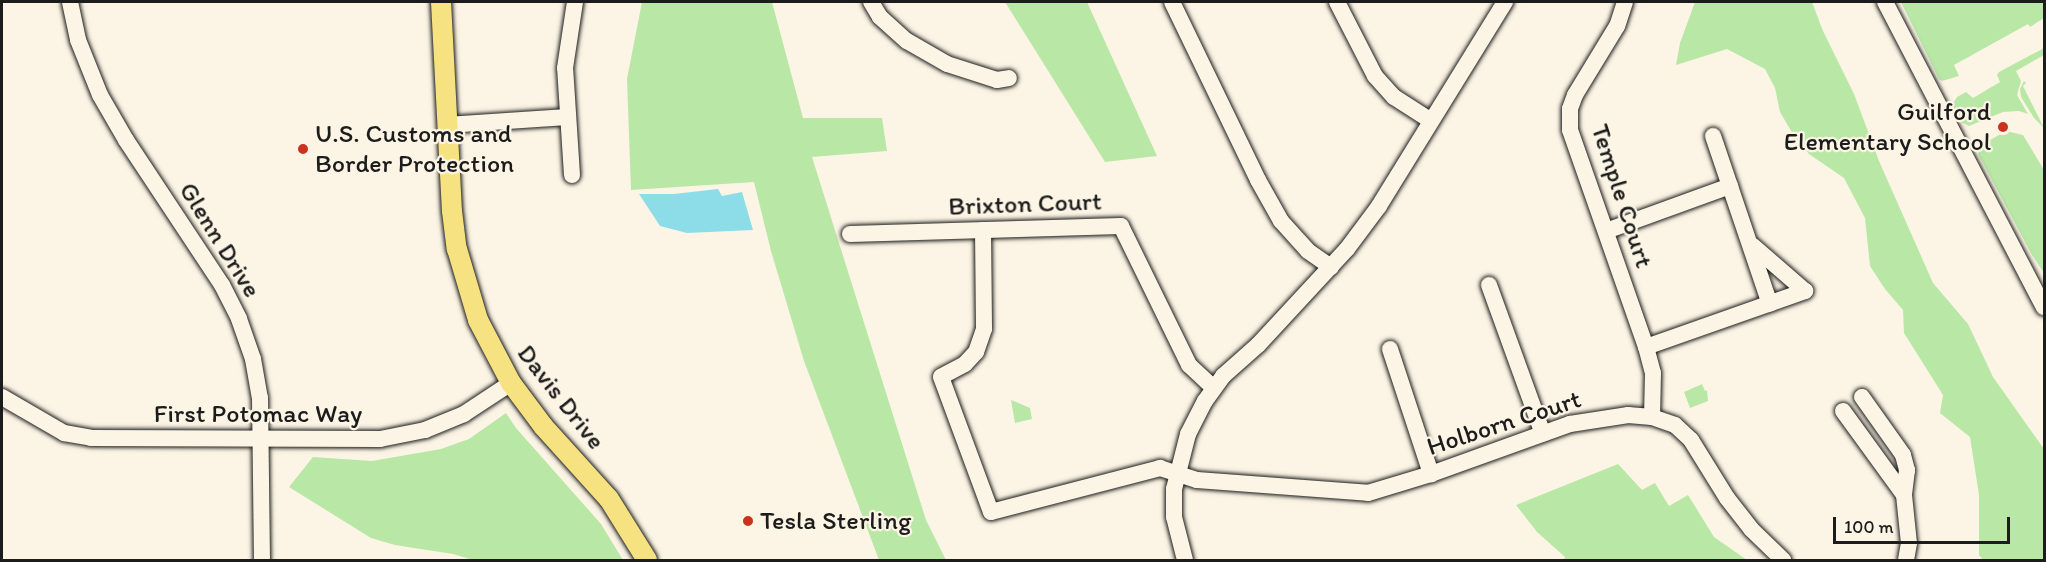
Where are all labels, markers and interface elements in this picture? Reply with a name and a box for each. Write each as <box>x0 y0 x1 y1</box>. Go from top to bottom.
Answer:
place label: Guilford Elementary School <box>1784 96 1991 158</box>
place label: U.S. Customs and Border Protection <box>315 118 514 180</box>
street label: Temple Court <box>1584 120 1660 272</box>
marker: Guilford Elementary School <box>1996 120 2010 134</box>
marker: U.S. Customs and Border Protection <box>296 142 310 156</box>
street label: Glenn Drive <box>172 176 268 304</box>
street label: Brixton Court <box>948 186 1102 222</box>
street label: Davis Drive <box>510 338 612 456</box>
street label: Holborn Court <box>1423 383 1585 463</box>
street label: First Potomac Way <box>154 398 362 430</box>
place label: Tesla Sterling <box>760 505 910 537</box>
scale bar <box>1836 505 2013 543</box>
marker: Tesla Sterling <box>741 514 755 528</box>
text: 100 m <box>1844 516 1894 538</box>

